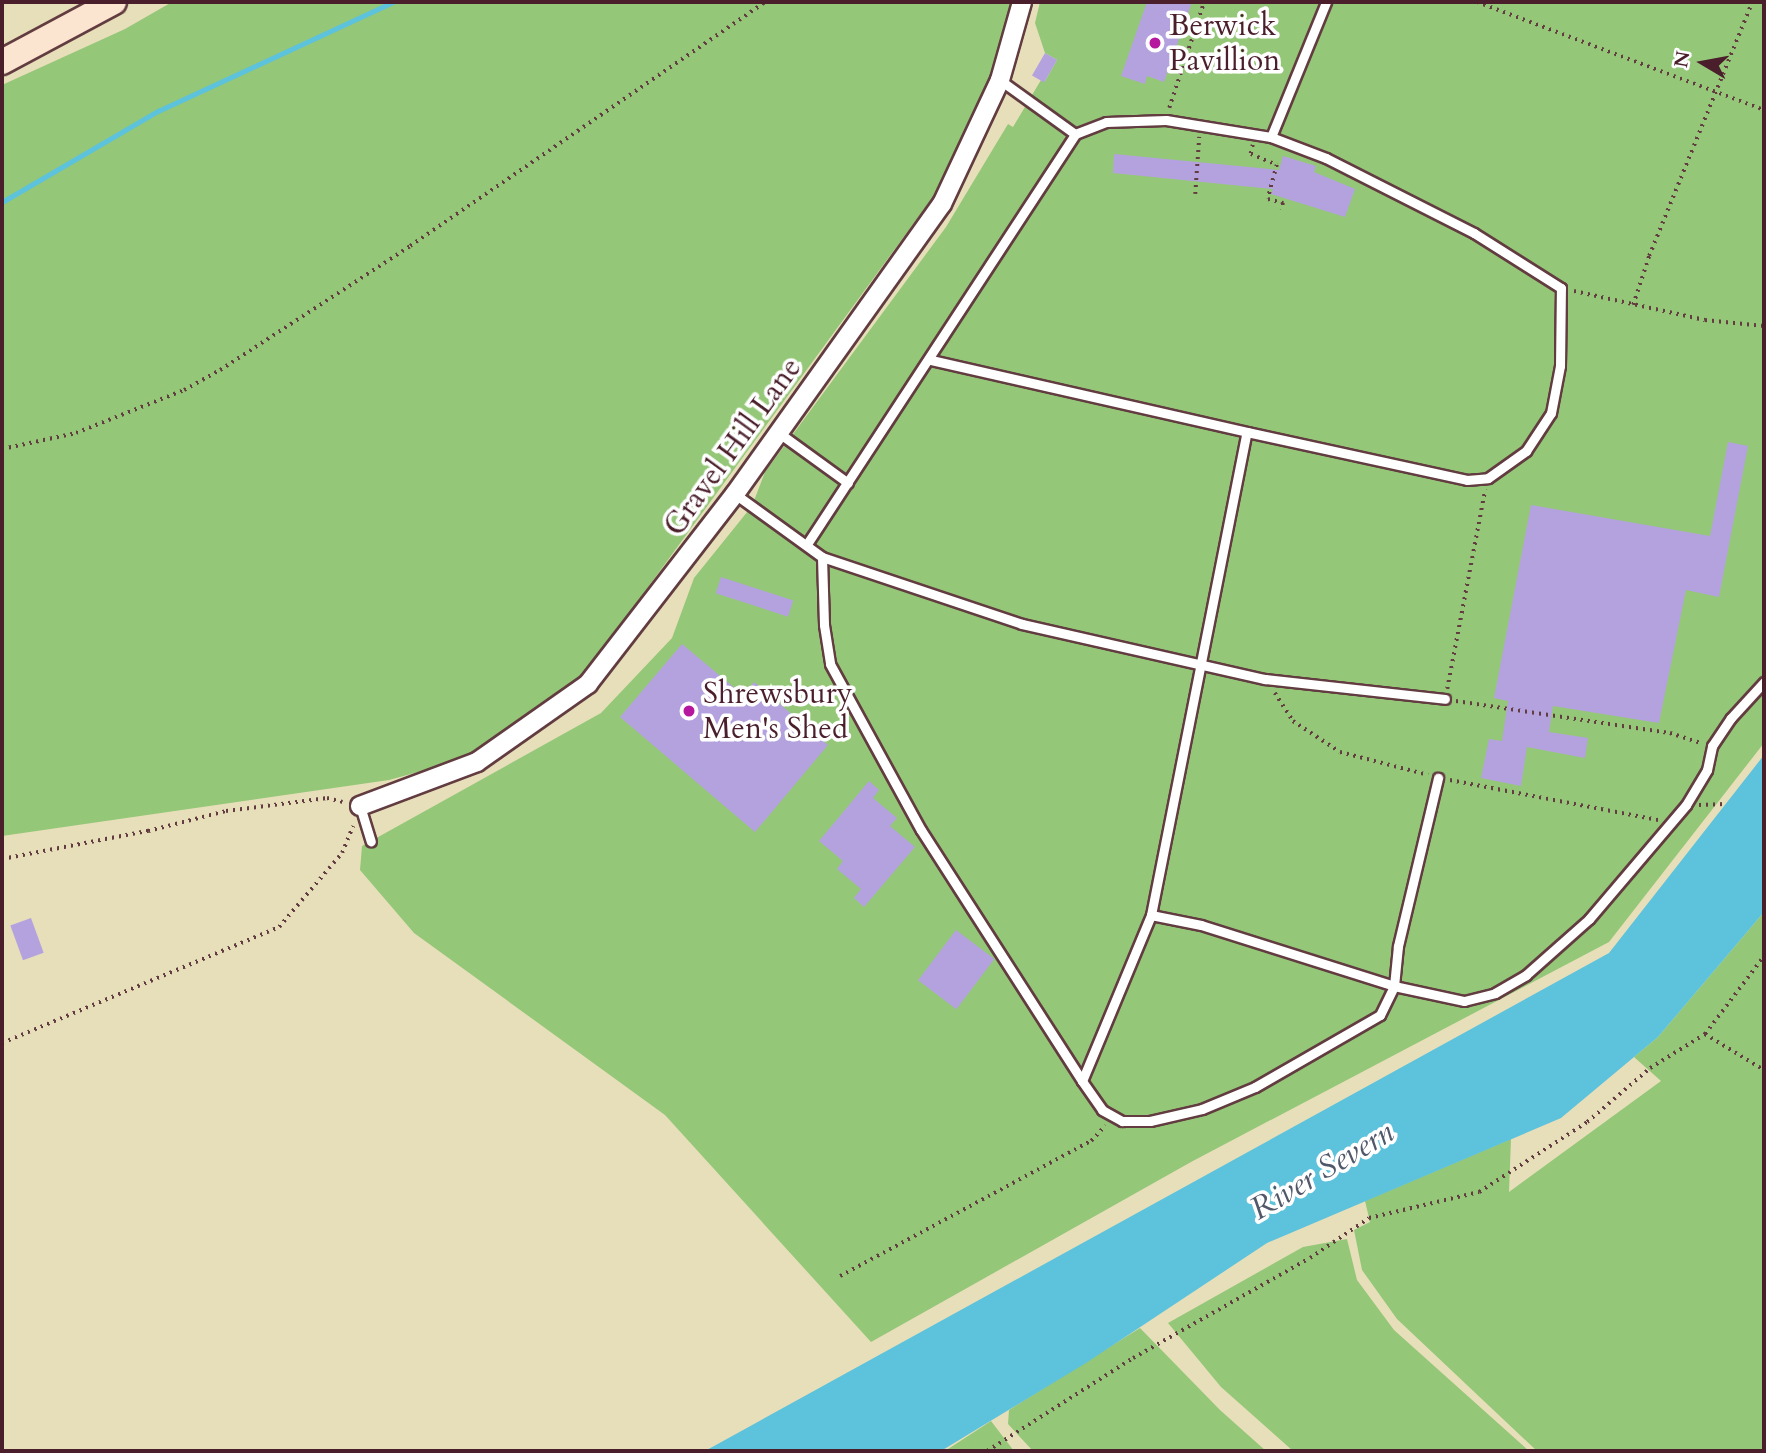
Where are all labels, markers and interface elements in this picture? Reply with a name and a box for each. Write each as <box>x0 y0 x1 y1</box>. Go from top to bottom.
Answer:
place label: Berwick Pavillion <box>1169 8 1280 78</box>
north arrow <box>1668 28 1738 98</box>
marker: Berwick Pavillion <box>1147 35 1163 51</box>
text: N <box>1668 49 1697 70</box>
street label: Gravel Hill Lane <box>656 351 810 543</box>
place label: Shrewsbury Men's Shed <box>703 676 853 746</box>
marker: Shrewsbury Men's Shed <box>681 703 697 719</box>
water label: River Severn <box>1243 1113 1401 1229</box>

